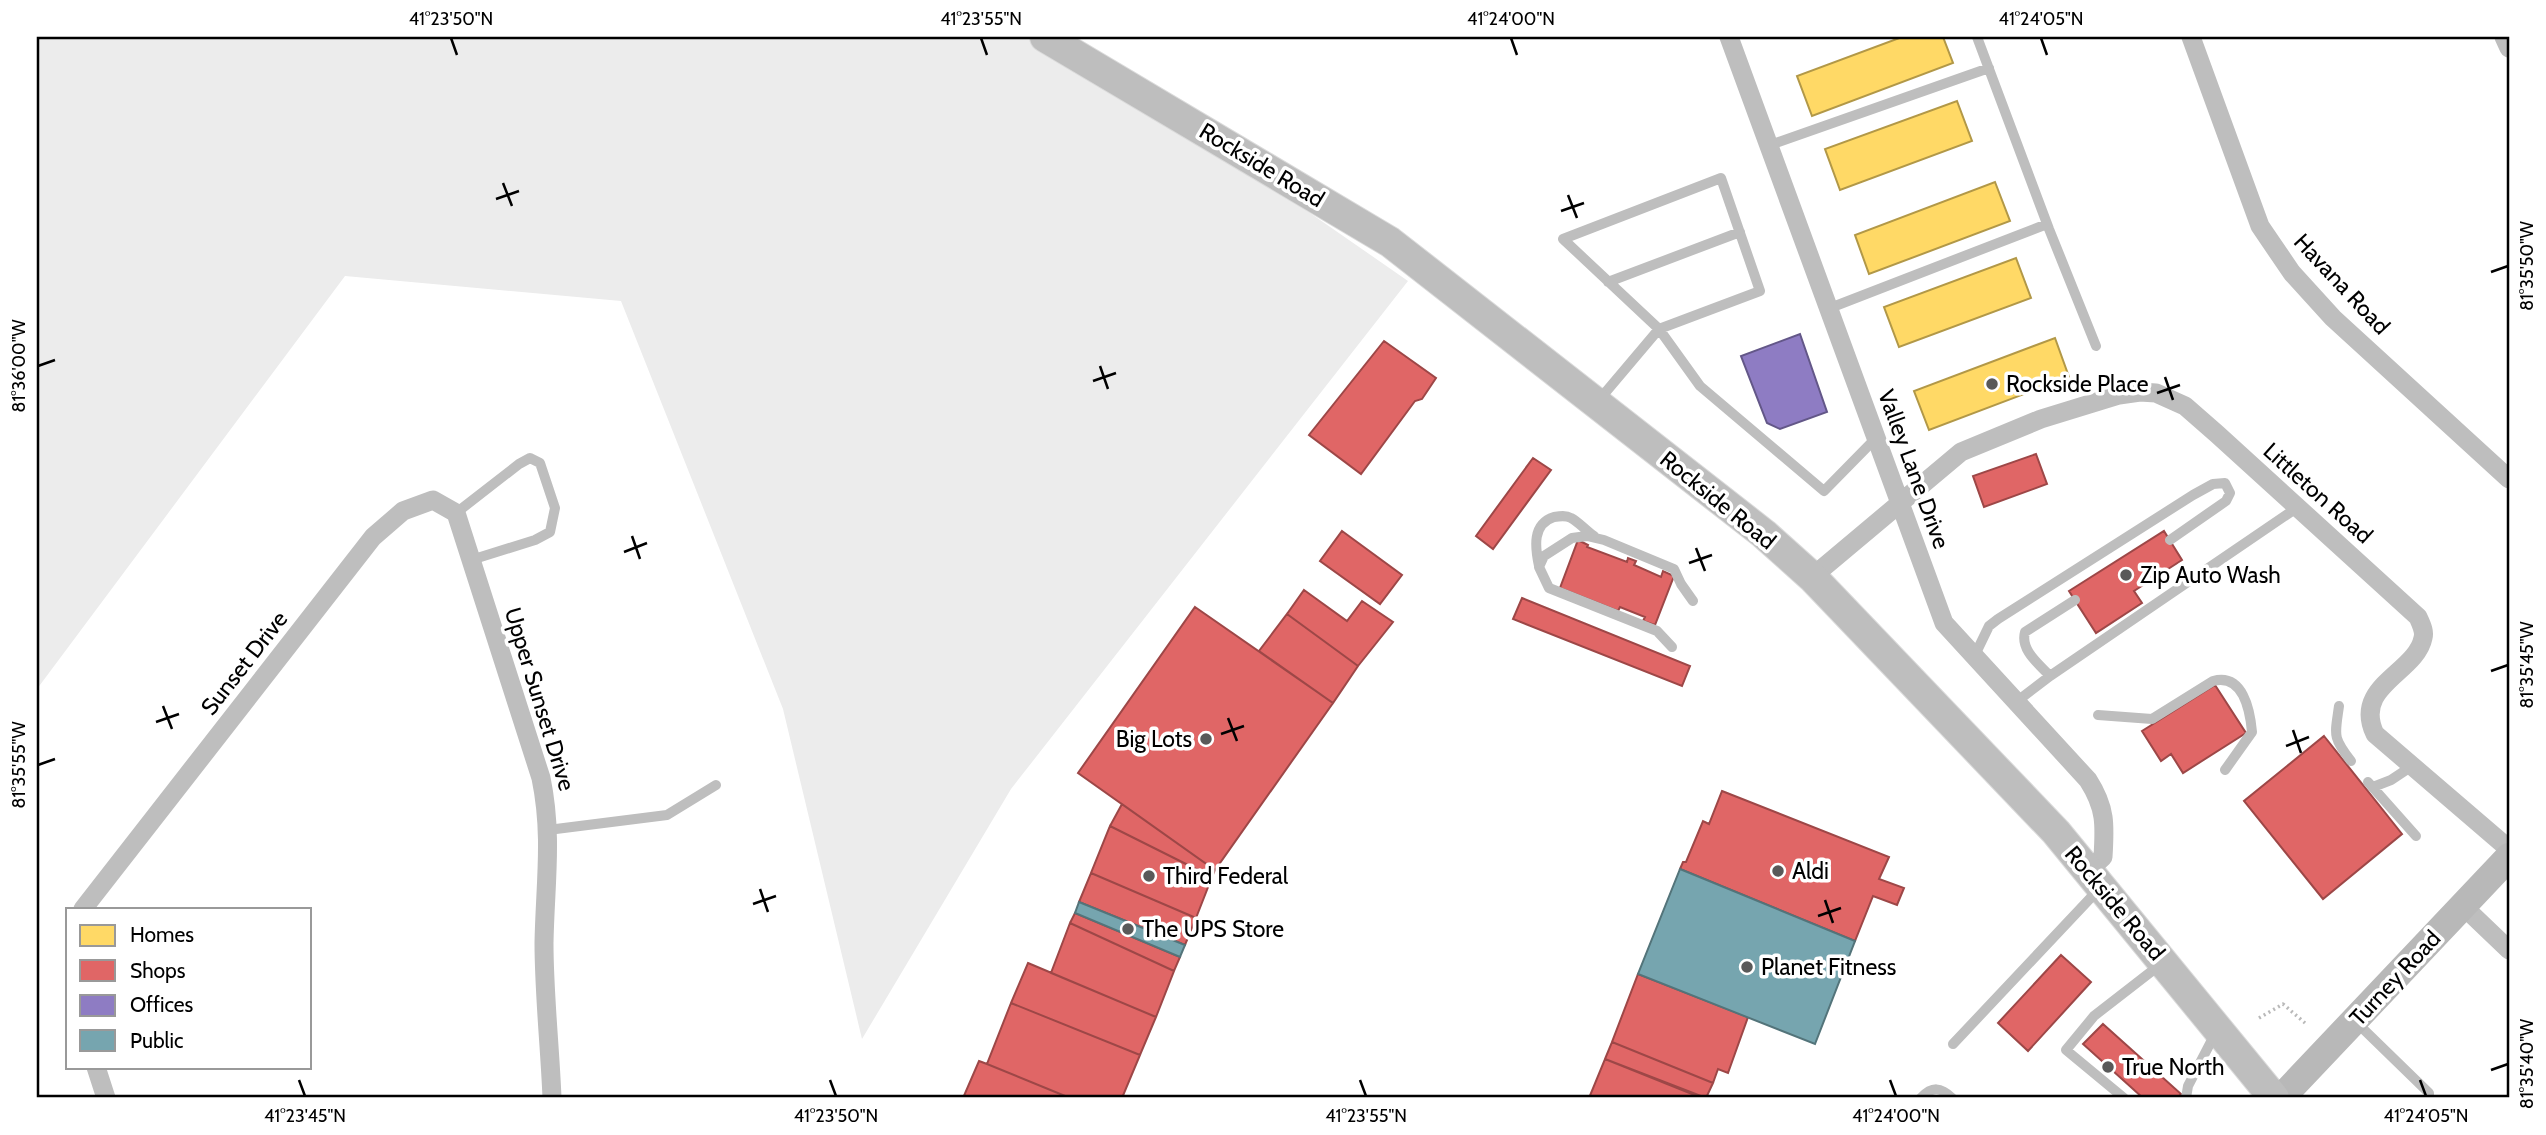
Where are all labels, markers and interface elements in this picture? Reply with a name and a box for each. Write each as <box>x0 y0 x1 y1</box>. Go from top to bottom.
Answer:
text: 41°23'50"N <box>409 8 493 30</box>
text: 41°23'55"N <box>940 8 1022 30</box>
text: 41°24'00"N <box>1467 8 1555 30</box>
text: 41°24'05"N <box>1999 8 2084 30</box>
street label: Rockside Road <box>1194 117 1330 213</box>
text: 81°35'50"W <box>2516 221 2538 311</box>
street label: Havana Road <box>2288 228 2396 340</box>
text: 81°36'00"W <box>8 319 30 413</box>
place label: Rockside Place <box>2006 370 2149 398</box>
marker: Rockside Place <box>1984 376 2000 392</box>
street label: Valley Lane Drive <box>1872 386 1956 553</box>
street label: Littleton Road <box>2258 437 2378 549</box>
street label: Rockside Road <box>1654 445 1782 555</box>
place label: Zip Auto Wash <box>2140 561 2281 589</box>
marker: Zip Auto Wash <box>2118 567 2134 583</box>
street label: Upper Sunset Drive <box>499 604 581 794</box>
street label: Sunset Drive <box>195 605 293 720</box>
text: 81°35'45"W <box>2516 621 2538 709</box>
text: 81°35'55"W <box>8 722 30 808</box>
place label: Big Lots <box>1116 725 1192 753</box>
marker: Big Lots <box>1198 731 1214 747</box>
street label: Rockside Road <box>2059 840 2171 966</box>
place label: Aldi <box>1792 857 1829 885</box>
place label: Third Federal <box>1163 862 1289 890</box>
marker: Aldi <box>1770 863 1786 879</box>
marker: Third Federal <box>1141 868 1157 884</box>
legend <box>66 908 312 1068</box>
place label: The UPS Store <box>1142 915 1284 943</box>
marker: The UPS Store <box>1120 921 1136 937</box>
text: Homes <box>130 922 194 947</box>
street label: Turney Road <box>2344 924 2446 1032</box>
place label: Planet Fitness <box>1761 953 1896 981</box>
text: Shops <box>130 958 186 983</box>
marker: Planet Fitness <box>1739 959 1755 975</box>
text: Offices <box>130 992 194 1017</box>
text: 81°35'40"W <box>2516 1019 2538 1109</box>
text: Public <box>130 1028 184 1053</box>
place label: True North <box>2122 1053 2225 1081</box>
marker: True North <box>2100 1059 2116 1075</box>
text: 41°23'45"N <box>264 1105 346 1127</box>
text: 41°23'50"N <box>794 1105 878 1127</box>
text: 41°23'55"N <box>1325 1105 1407 1127</box>
text: 41°24'00"N <box>1852 1105 1940 1127</box>
text: 41°24'05"N <box>2384 1105 2469 1127</box>

